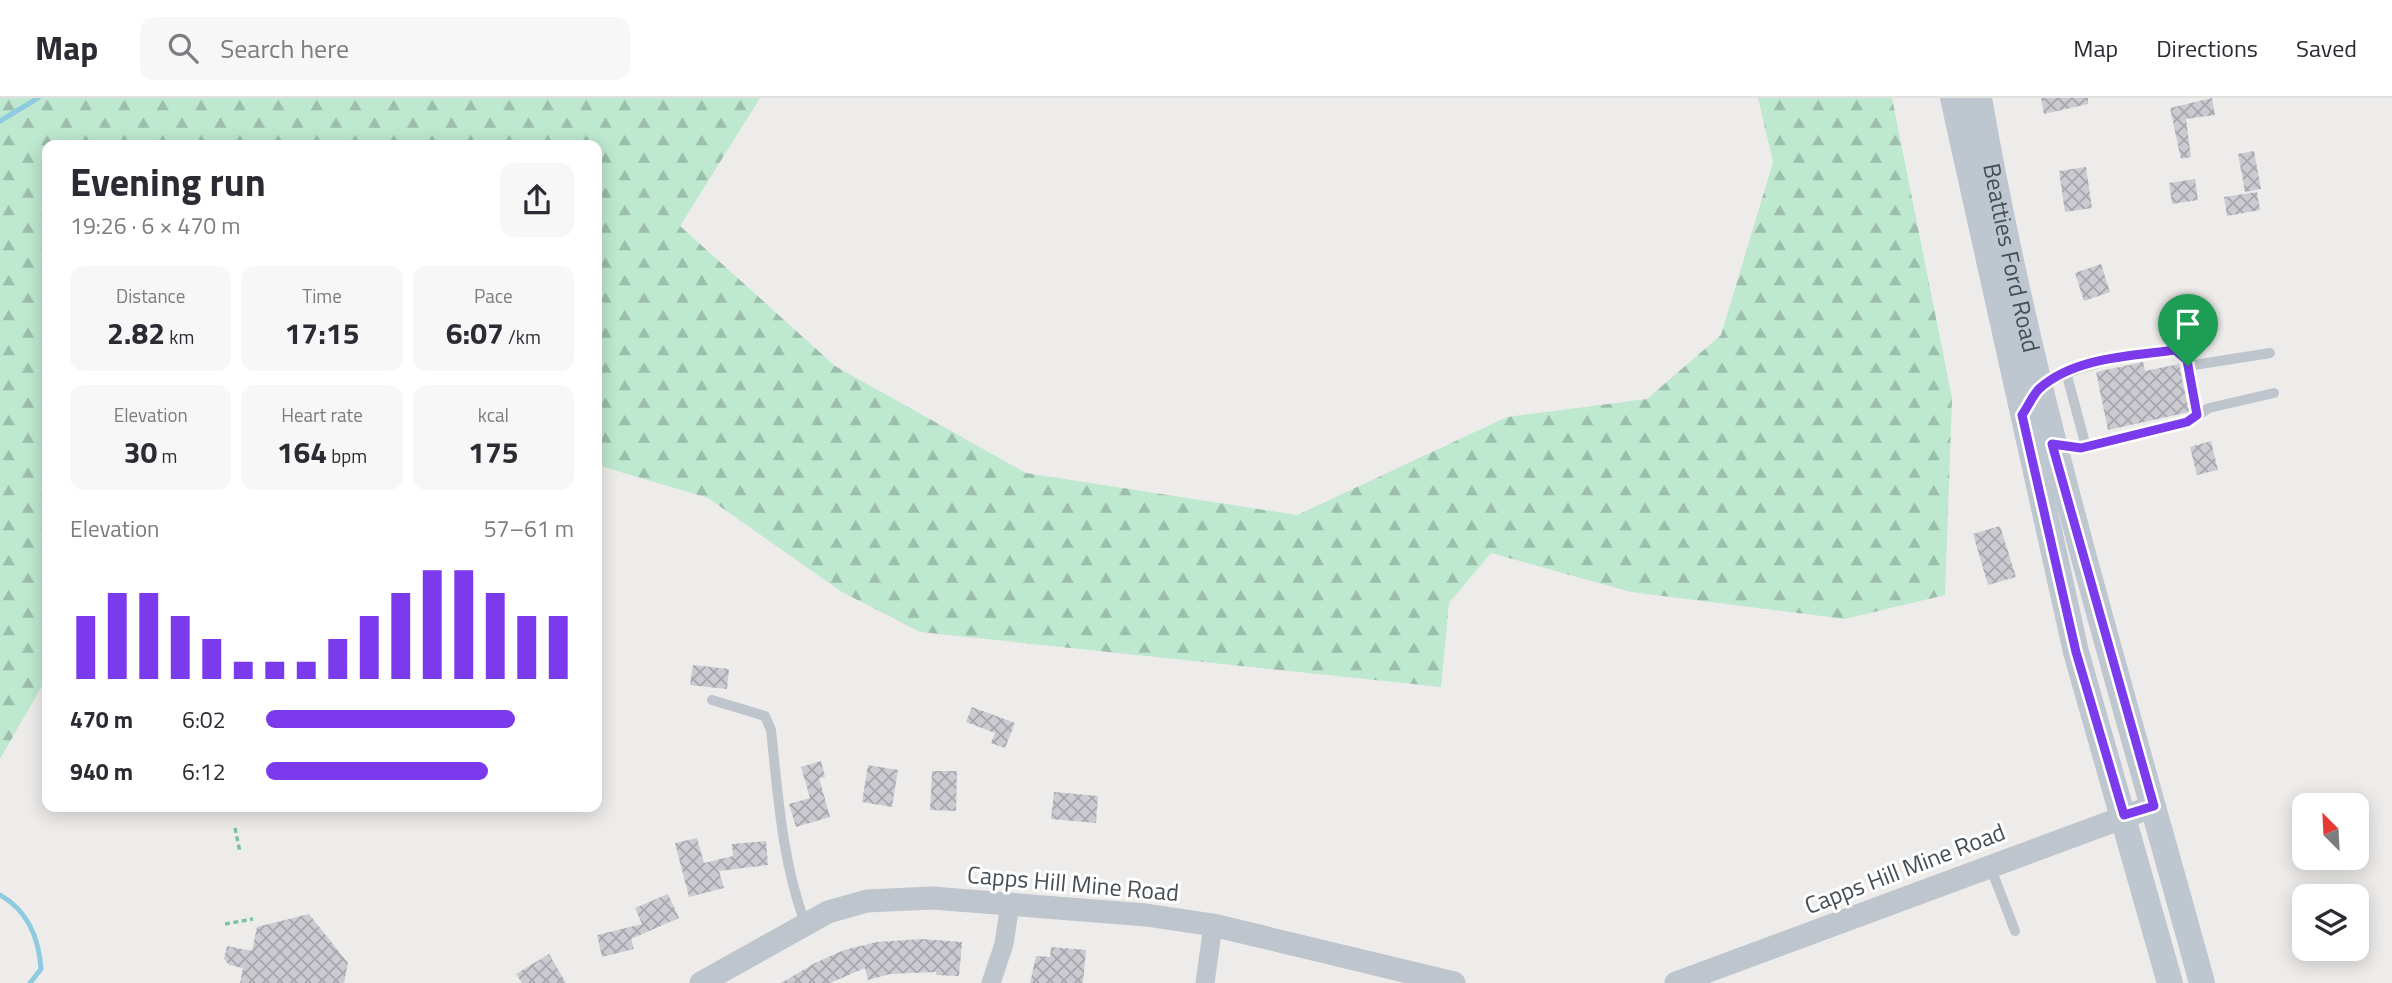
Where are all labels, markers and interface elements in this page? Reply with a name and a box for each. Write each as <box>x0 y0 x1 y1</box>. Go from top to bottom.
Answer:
search box <box>140 17 630 80</box>
text: Map <box>35 23 98 73</box>
icon: search <box>164 29 202 67</box>
text: Search here <box>220 29 349 68</box>
text: Map <box>2073 30 2118 66</box>
text: Directions <box>2156 30 2258 66</box>
text: Saved <box>2296 30 2357 66</box>
text: Evening run <box>70 153 266 211</box>
street label: Beatties Ford Road <box>1974 160 2050 356</box>
button: share <box>500 163 574 237</box>
text: 19:26 · 6 × 470 m <box>70 208 240 243</box>
text: Distance <box>116 281 185 310</box>
text: Time <box>302 281 342 310</box>
text: Pace <box>474 281 513 310</box>
pin <box>2158 294 2218 366</box>
icon: arrive <box>2169 305 2207 343</box>
text: 2.82 <box>107 310 165 356</box>
text: 17:15 <box>285 310 359 356</box>
text: 6:07 <box>446 310 504 356</box>
text: km <box>165 322 194 351</box>
text: /km <box>504 322 541 351</box>
text: Elevation <box>114 400 188 429</box>
text: Heart rate <box>281 400 363 429</box>
text: kcal <box>478 400 509 429</box>
text: 30 <box>124 429 157 475</box>
text: 164 <box>277 429 327 475</box>
text: 175 <box>468 429 519 475</box>
text: m <box>157 441 178 470</box>
text: bpm <box>327 441 367 470</box>
text: Elevation <box>70 511 159 546</box>
text: 57–61 m <box>484 511 574 546</box>
text: 470 m <box>70 702 133 737</box>
text: 6:02 <box>182 702 226 737</box>
text: 940 m <box>70 754 133 789</box>
text: 6:12 <box>182 754 226 789</box>
north arrow <box>2292 793 2370 870</box>
map controls <box>2292 793 2369 961</box>
street label: Capps Hill Mine Road <box>1799 813 2010 923</box>
street label: Capps Hill Mine Road <box>966 856 1180 910</box>
button: layers <box>2292 884 2369 961</box>

